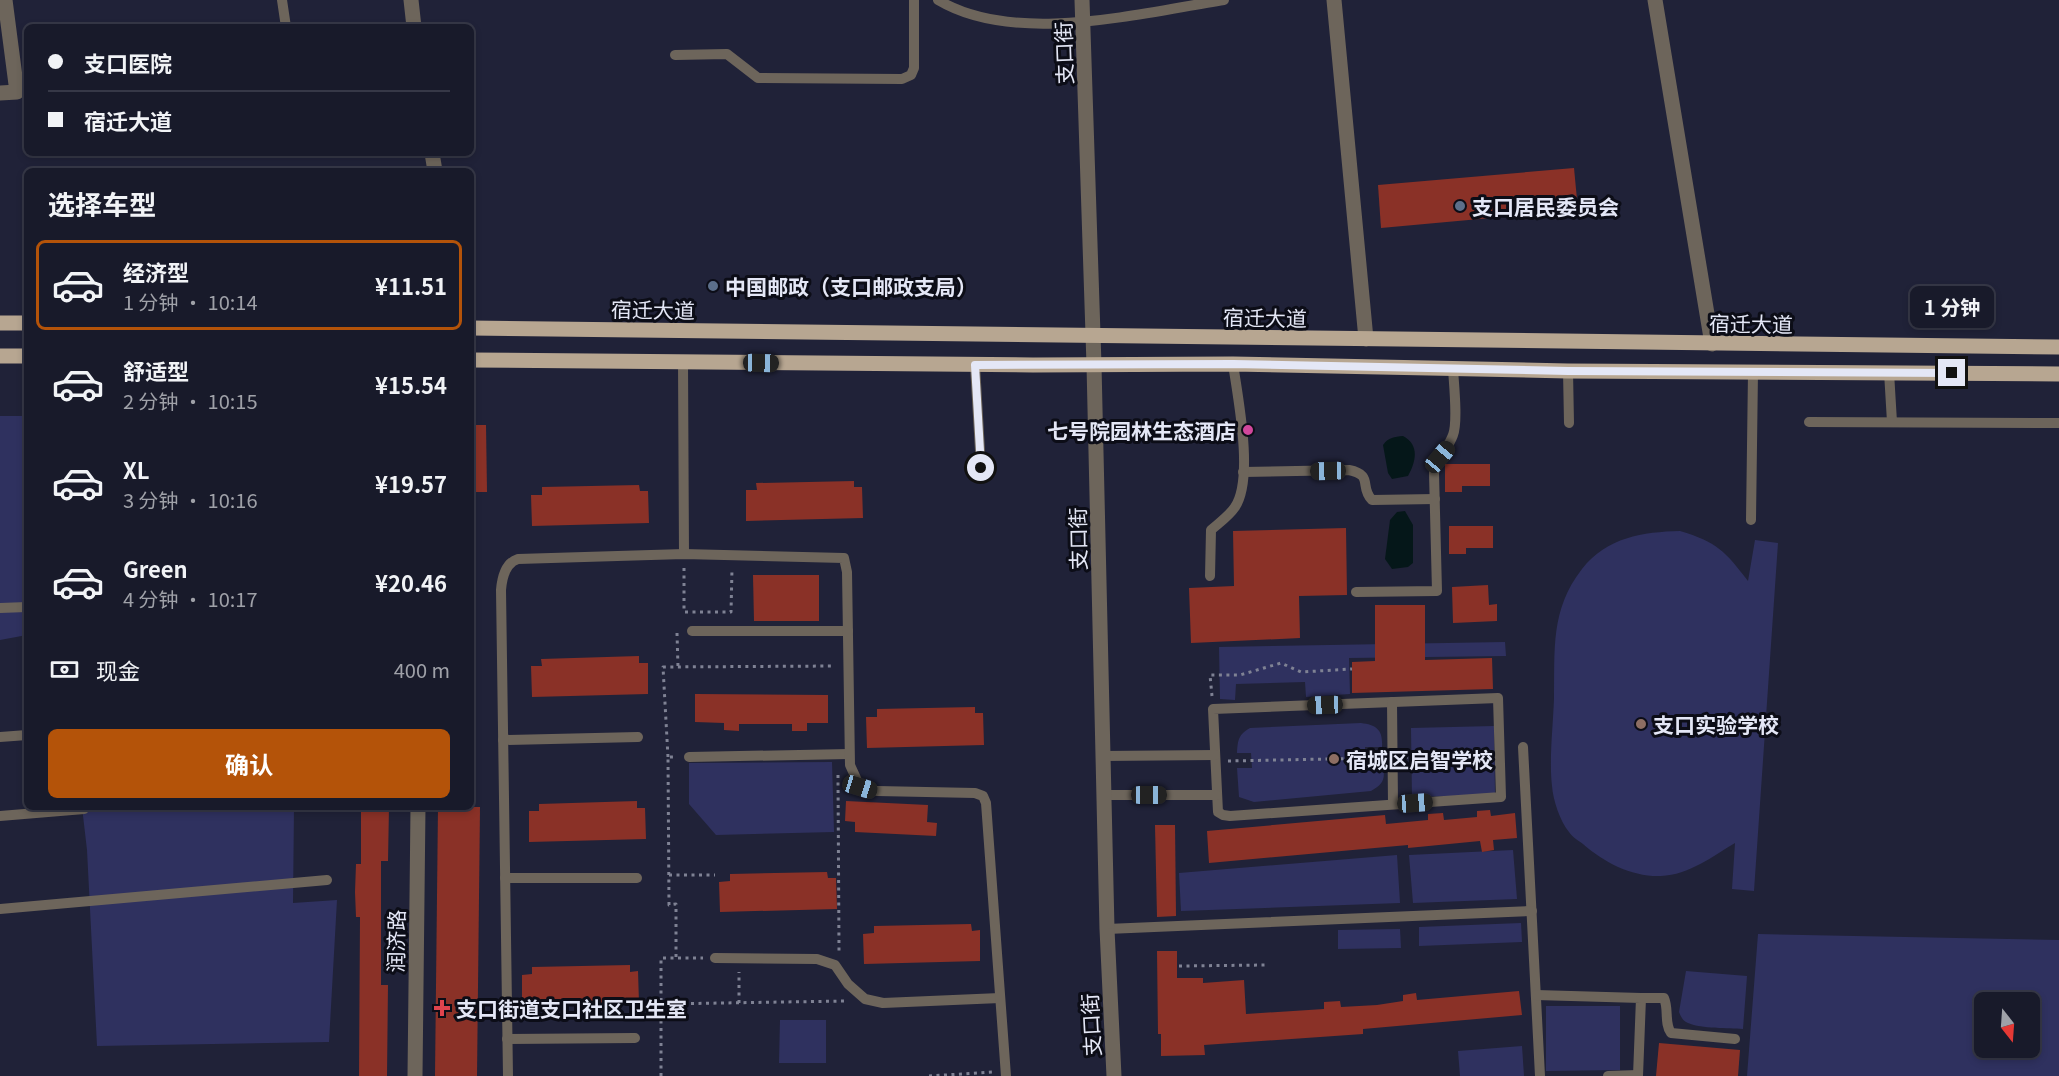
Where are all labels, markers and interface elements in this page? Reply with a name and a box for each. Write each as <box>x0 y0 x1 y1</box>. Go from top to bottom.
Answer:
street label: 支口街 <box>1047 21 1079 85</box>
text: 支口医院 <box>84 46 172 78</box>
text: 宿迁大道 <box>84 104 172 136</box>
text: 选择车型 <box>48 184 156 223</box>
place label: 支口居民委员会 <box>1472 191 1619 221</box>
marker: 支口居民委员会 <box>1453 199 1467 213</box>
text: 经济型 <box>123 255 189 287</box>
icon: car <box>51 258 105 312</box>
text: ¥11.51 <box>375 269 447 301</box>
place label: 中国邮政（支口邮政支局） <box>725 271 977 301</box>
marker: 中国邮政（支口邮政支局） <box>706 279 720 293</box>
callout: 1 分钟 <box>1910 286 1994 328</box>
text: 1 分钟 · 10:14 <box>123 287 258 316</box>
text: 1 分钟 <box>1924 292 1980 321</box>
street label: 宿迁大道 <box>611 293 695 325</box>
street label: 宿迁大道 <box>1223 301 1307 333</box>
street label: 宿迁大道 <box>1709 307 1793 339</box>
text: 舒适型 <box>123 354 189 386</box>
car <box>743 354 779 372</box>
icon: car <box>51 357 105 411</box>
route end <box>1938 359 1965 386</box>
text: ¥15.54 <box>375 368 447 400</box>
text: 2 分钟 · 10:15 <box>123 386 258 415</box>
place label: 七号院园林生态酒店 <box>1047 415 1236 445</box>
marker: 七号院园林生态酒店 <box>1241 423 1255 437</box>
car <box>1422 437 1458 477</box>
text: XL <box>123 453 150 485</box>
route start <box>967 454 994 481</box>
icon: car <box>51 456 105 510</box>
car <box>1310 462 1346 480</box>
text: ¥19.57 <box>375 467 447 499</box>
text: 3 分钟 · 10:16 <box>123 485 258 514</box>
street label: 支口街 <box>1061 507 1093 571</box>
text: Green <box>123 552 188 584</box>
icon: car <box>51 555 105 609</box>
text: ¥20.46 <box>375 566 447 598</box>
text: 4 分钟 · 10:17 <box>123 584 258 613</box>
icon: cash <box>48 653 81 686</box>
text: 现金 <box>96 653 140 685</box>
text: 400 m <box>394 655 450 684</box>
car <box>1307 695 1343 715</box>
place label: 支口实验学校 <box>1653 709 1779 739</box>
marker: 支口实验学校 <box>1634 717 1648 731</box>
button: 确认 <box>48 729 450 798</box>
place label: 宿城区启智学校 <box>1346 744 1493 774</box>
marker: 宿城区启智学校 <box>1327 752 1341 766</box>
car <box>840 773 880 801</box>
car <box>1131 786 1167 804</box>
car <box>1396 793 1434 813</box>
street label: 润济路 <box>379 909 411 973</box>
north arrow <box>1974 992 2040 1058</box>
map controls <box>1974 992 2040 1058</box>
place label: 支口街道支口社区卫生室 <box>456 993 687 1023</box>
street label: 支口街 <box>1073 993 1107 1057</box>
marker: 支口街道支口社区卫生室 <box>433 999 451 1017</box>

